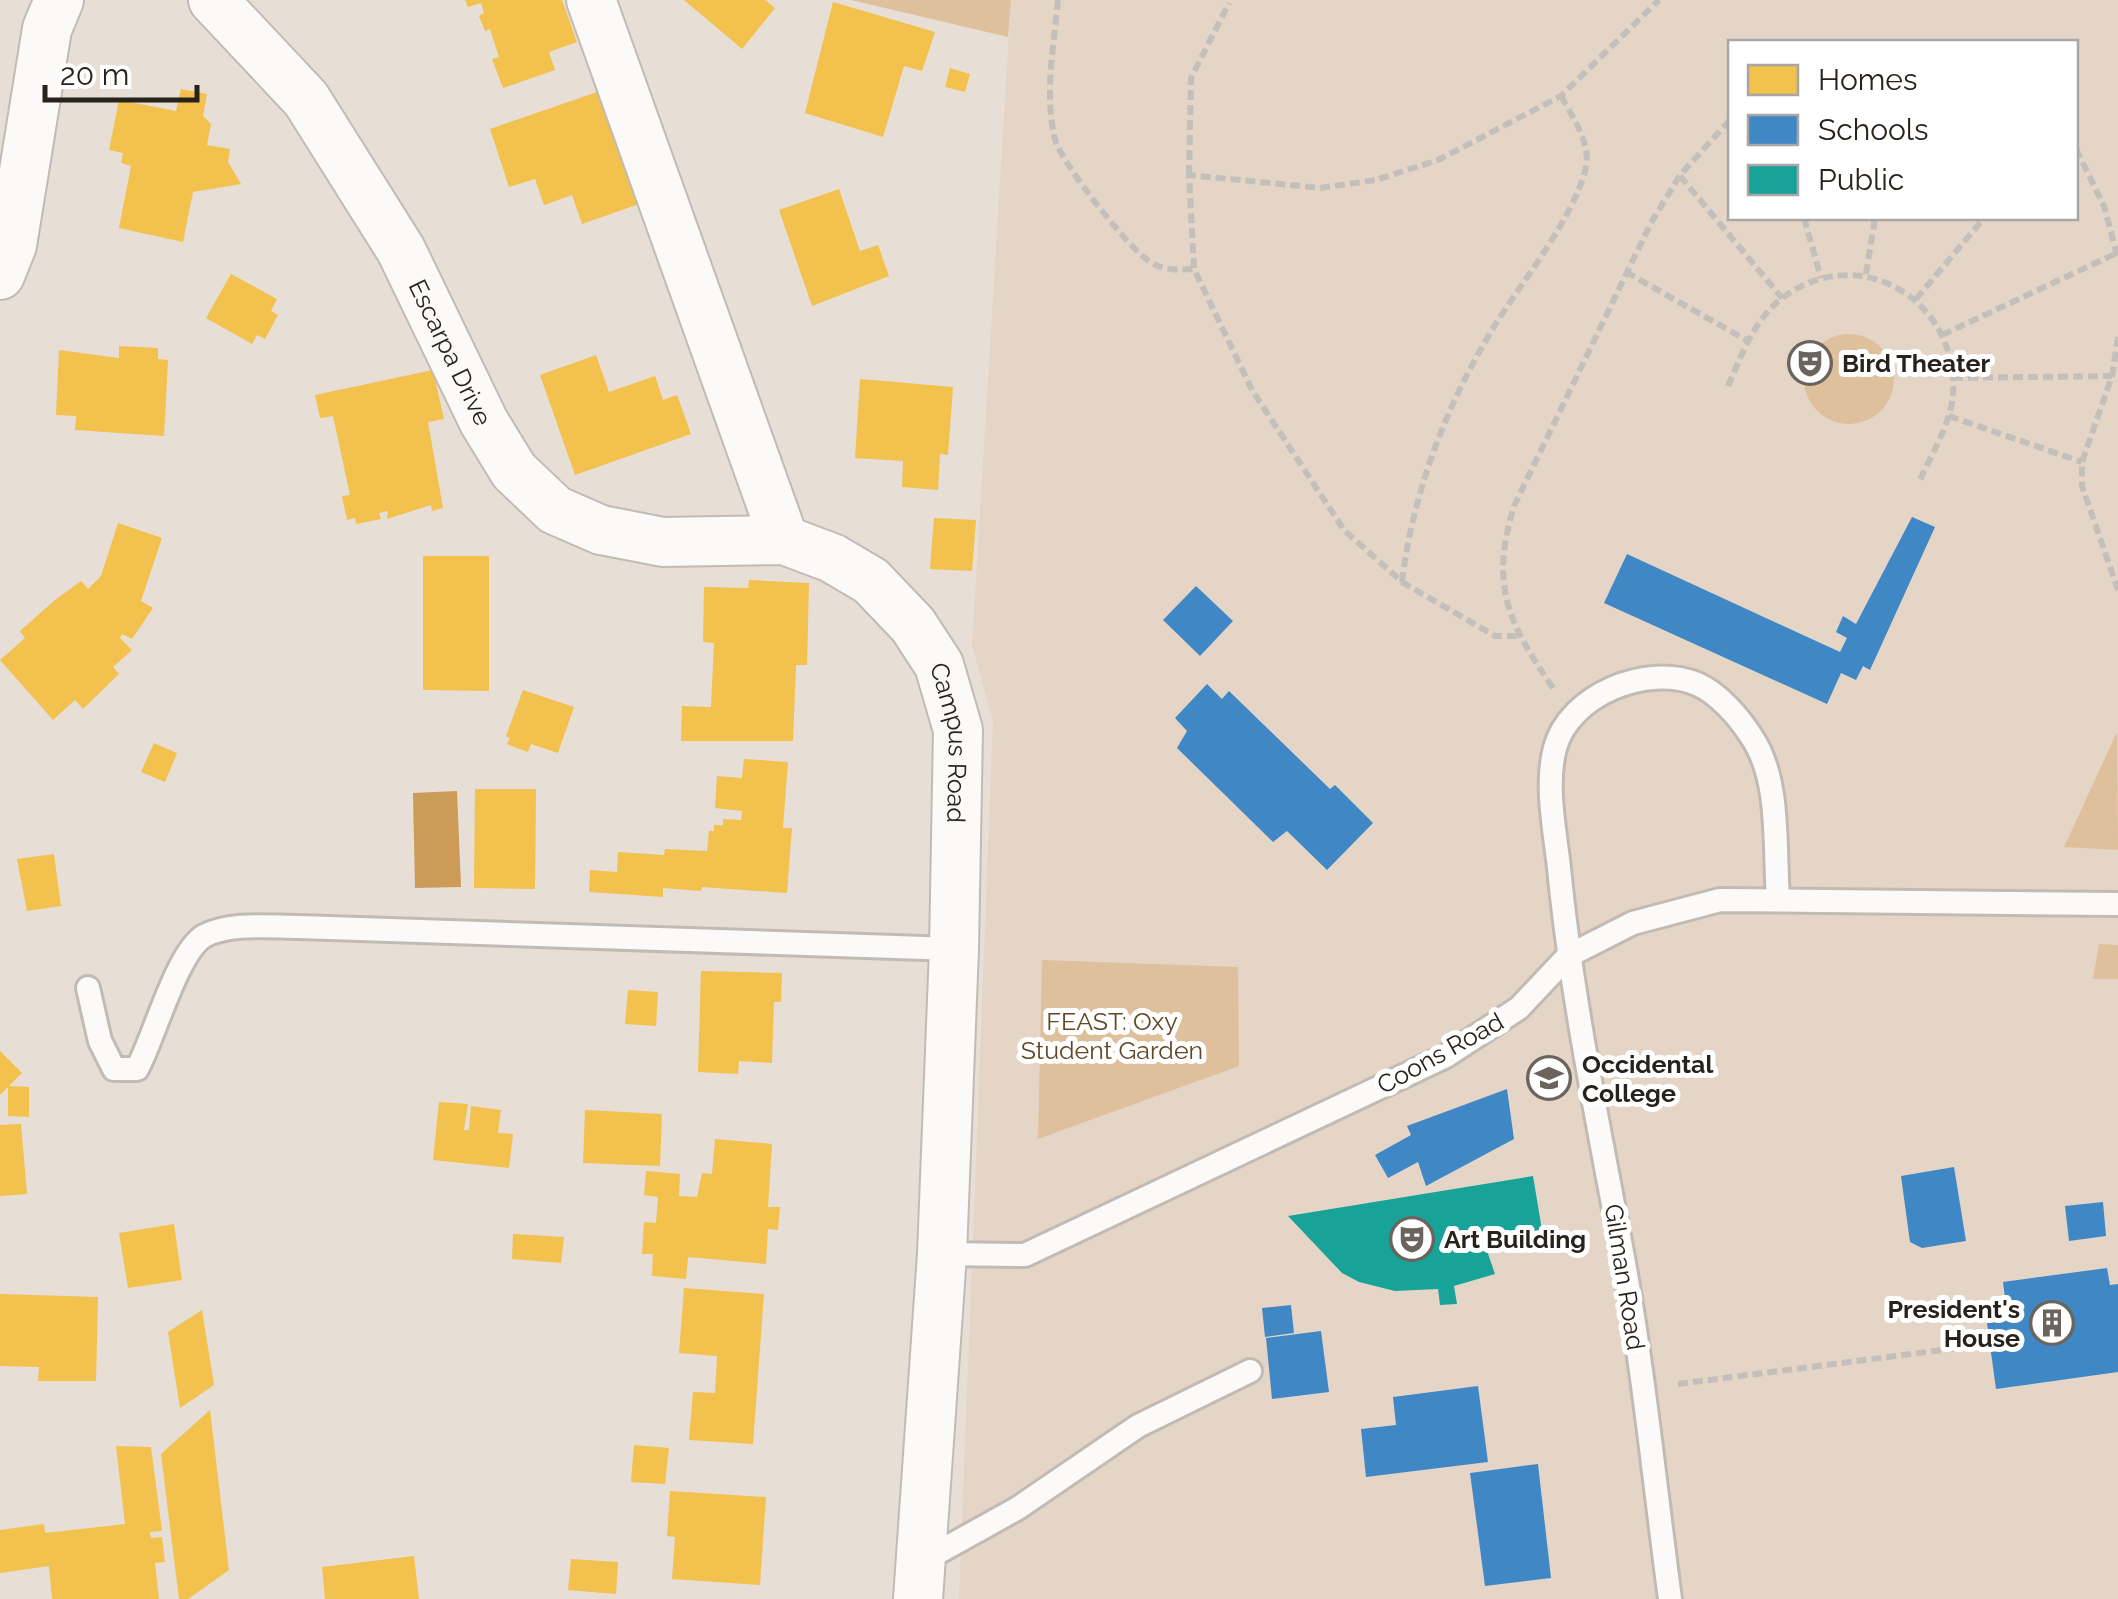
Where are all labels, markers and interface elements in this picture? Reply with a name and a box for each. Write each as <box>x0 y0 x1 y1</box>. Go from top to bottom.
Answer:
scale bar <box>45 40 198 102</box>
legend <box>1728 40 2078 220</box>
text: 20 m <box>60 57 129 92</box>
text: Homes <box>1818 62 1917 97</box>
text: Schools <box>1818 112 1929 147</box>
text: Public <box>1818 162 1904 197</box>
street label: Escarpa Drive <box>402 275 498 430</box>
theatre icon: Bird Theater <box>1787 340 1833 386</box>
place label: Bird Theater <box>1842 348 1991 378</box>
street label: Campus Road <box>924 659 973 823</box>
park label: FEAST: Oxy Student Garden <box>1021 1006 1203 1065</box>
street label: Coons Road <box>1372 1006 1508 1100</box>
place label: Occidental College <box>1582 1049 1713 1108</box>
school or university icon: Occidental College <box>1526 1055 1572 1101</box>
street label: Gilman Road <box>1599 1202 1651 1352</box>
theatre icon: Art Building <box>1389 1216 1435 1262</box>
place label: Art Building <box>1444 1224 1586 1254</box>
place label: President's House <box>1888 1294 2020 1353</box>
building icon: President's House <box>2029 1300 2075 1346</box>

